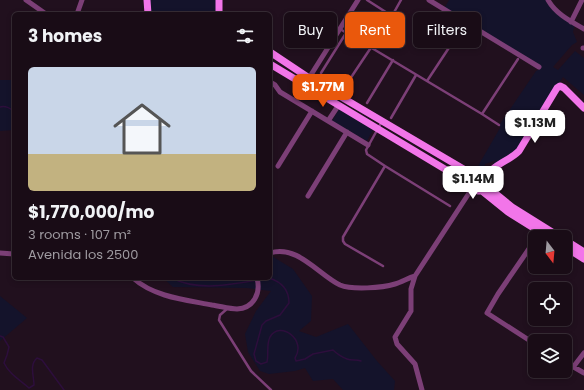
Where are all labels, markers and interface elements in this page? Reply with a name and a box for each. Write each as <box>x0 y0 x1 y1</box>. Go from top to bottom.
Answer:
chip: Buy <box>284 12 337 48</box>
chip: Rent <box>345 12 405 48</box>
chip: Filters <box>413 12 481 48</box>
text: 3 homes <box>28 24 102 48</box>
icon: filters <box>234 25 256 47</box>
pin: $1.77M <box>290 74 356 108</box>
text: $1.77M <box>302 77 344 96</box>
icon: home <box>106 93 178 165</box>
pin: $1.13M <box>502 110 568 144</box>
text: $1.13M <box>514 113 556 132</box>
pin: $1.14M <box>440 166 506 200</box>
text: $1.14M <box>452 169 494 188</box>
text: $1,770,000/mo <box>28 200 154 224</box>
text: 3 rooms · 107 m² <box>28 225 131 244</box>
north arrow <box>528 230 572 274</box>
map controls <box>528 230 572 378</box>
text: Avenida los 2500 <box>28 245 138 264</box>
button: locate <box>528 282 572 326</box>
button: layers <box>528 334 572 378</box>

